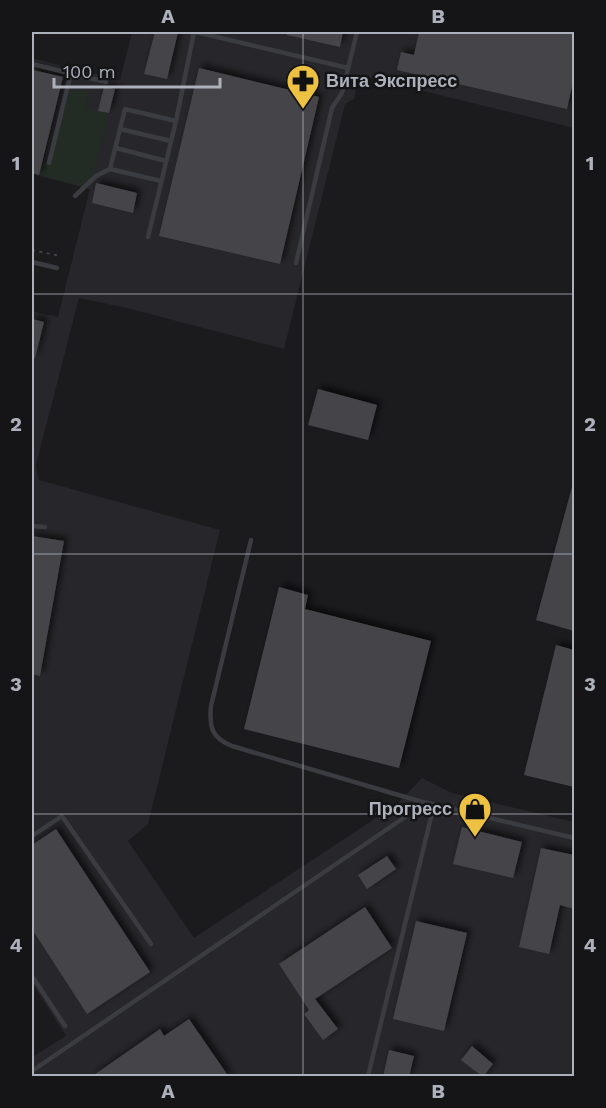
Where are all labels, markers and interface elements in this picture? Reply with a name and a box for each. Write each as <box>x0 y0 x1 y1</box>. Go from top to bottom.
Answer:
text: A <box>161 4 175 28</box>
text: B <box>431 4 445 28</box>
scale bar <box>54 51 220 89</box>
text: 100 m <box>63 61 116 82</box>
pharmacy icon: Вита Экспресс <box>285 63 321 110</box>
place label: Вита Экспресс <box>326 70 457 91</box>
text: 1 <box>12 151 20 175</box>
text: 1 <box>586 151 594 175</box>
text: 2 <box>10 412 22 436</box>
text: 2 <box>584 412 596 436</box>
text: 3 <box>10 672 22 696</box>
text: 3 <box>584 672 596 696</box>
shop icon: Прогресс <box>457 791 493 838</box>
place label: Прогресс <box>369 798 452 819</box>
text: 4 <box>10 933 23 957</box>
text: 4 <box>584 933 597 957</box>
text: A <box>161 1079 175 1103</box>
text: B <box>431 1079 445 1103</box>

